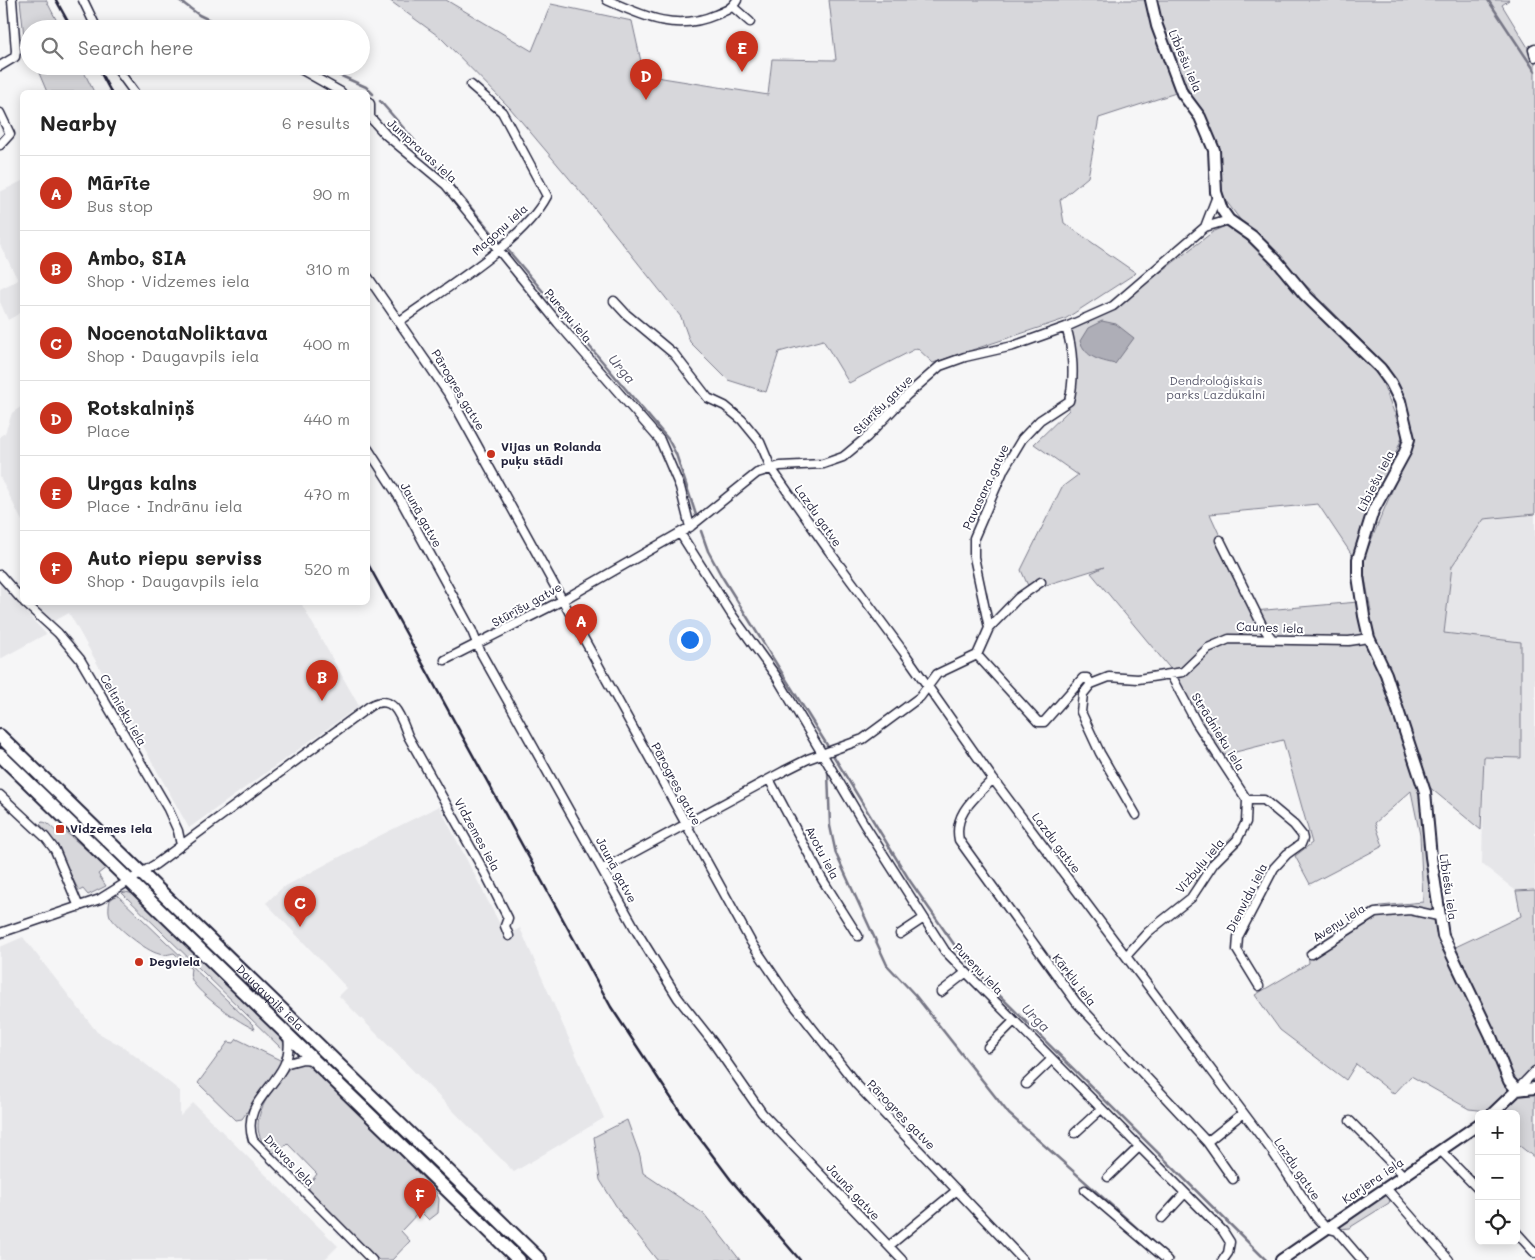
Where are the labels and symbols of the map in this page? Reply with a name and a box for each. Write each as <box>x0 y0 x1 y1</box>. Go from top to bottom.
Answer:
street label: Lībiešu iela <box>1166 27 1206 94</box>
pin: E <box>726 31 758 72</box>
pin: D <box>630 59 662 100</box>
street label: Jumpravas iela <box>384 115 461 186</box>
street label: Magoņu iela <box>468 200 531 259</box>
street label: Pureņu iela <box>541 285 596 346</box>
street label: Pārogres gatve <box>428 346 489 433</box>
water label: Urga <box>604 350 640 388</box>
street label: Stūrīšu gatve <box>849 371 916 438</box>
park label: Dendroloģiskais parks Lazdukalni <box>1167 372 1265 402</box>
place label: Vijas un Rolanda puķu stādi <box>501 438 601 469</box>
street label: Pavasara gatve <box>958 441 1012 532</box>
street label: Lībiešu iela <box>1353 447 1397 514</box>
marker: Vijas un Rolanda puķu stādi <box>485 448 497 460</box>
street label: Jaunā gatve <box>397 479 446 550</box>
street label: Lazdu gatve <box>792 481 846 549</box>
street label: Stūrīšu gatve <box>488 578 565 630</box>
pin: A <box>565 604 597 645</box>
street label: Caunes iela <box>1236 618 1304 636</box>
your location <box>677 627 703 653</box>
pin: B <box>306 660 338 701</box>
street label: Celtnieku iela <box>97 671 151 748</box>
street label: Strādnieku iela <box>1188 689 1249 774</box>
street label: Pārogres gatve <box>648 739 705 828</box>
street label: Vidzemes iela <box>451 795 505 874</box>
street label: Lazdu gatve <box>1029 809 1085 876</box>
place label: Vidzemes iela <box>70 820 152 836</box>
marker: Vidzemes iela <box>54 823 66 835</box>
street label: Avotu iela <box>802 823 844 882</box>
street label: Jaunā gatve <box>593 834 641 905</box>
street label: Vizbuļu iela <box>1171 834 1228 897</box>
street label: Lībiešu iela <box>1436 853 1462 921</box>
street label: Dienvidu iela <box>1222 860 1270 935</box>
pin: C <box>284 886 316 927</box>
street label: Aveņu iela <box>1309 900 1368 946</box>
street label: Pureņu iela <box>949 939 1007 998</box>
street label: Kārklu iela <box>1049 950 1100 1009</box>
place label: Degviela <box>149 953 200 969</box>
marker: Degviela <box>133 956 145 968</box>
street label: Daugavpils iela <box>233 961 308 1034</box>
water label: Urga <box>1018 999 1055 1036</box>
street label: Pārogres gatve <box>864 1076 939 1153</box>
street label: Druvas iela <box>261 1131 318 1190</box>
street label: Lazdu gatve <box>1271 1134 1325 1203</box>
street label: Karjera iela <box>1338 1154 1406 1207</box>
street label: Jaunā gatve <box>823 1159 884 1223</box>
pin: F <box>404 1178 436 1219</box>

